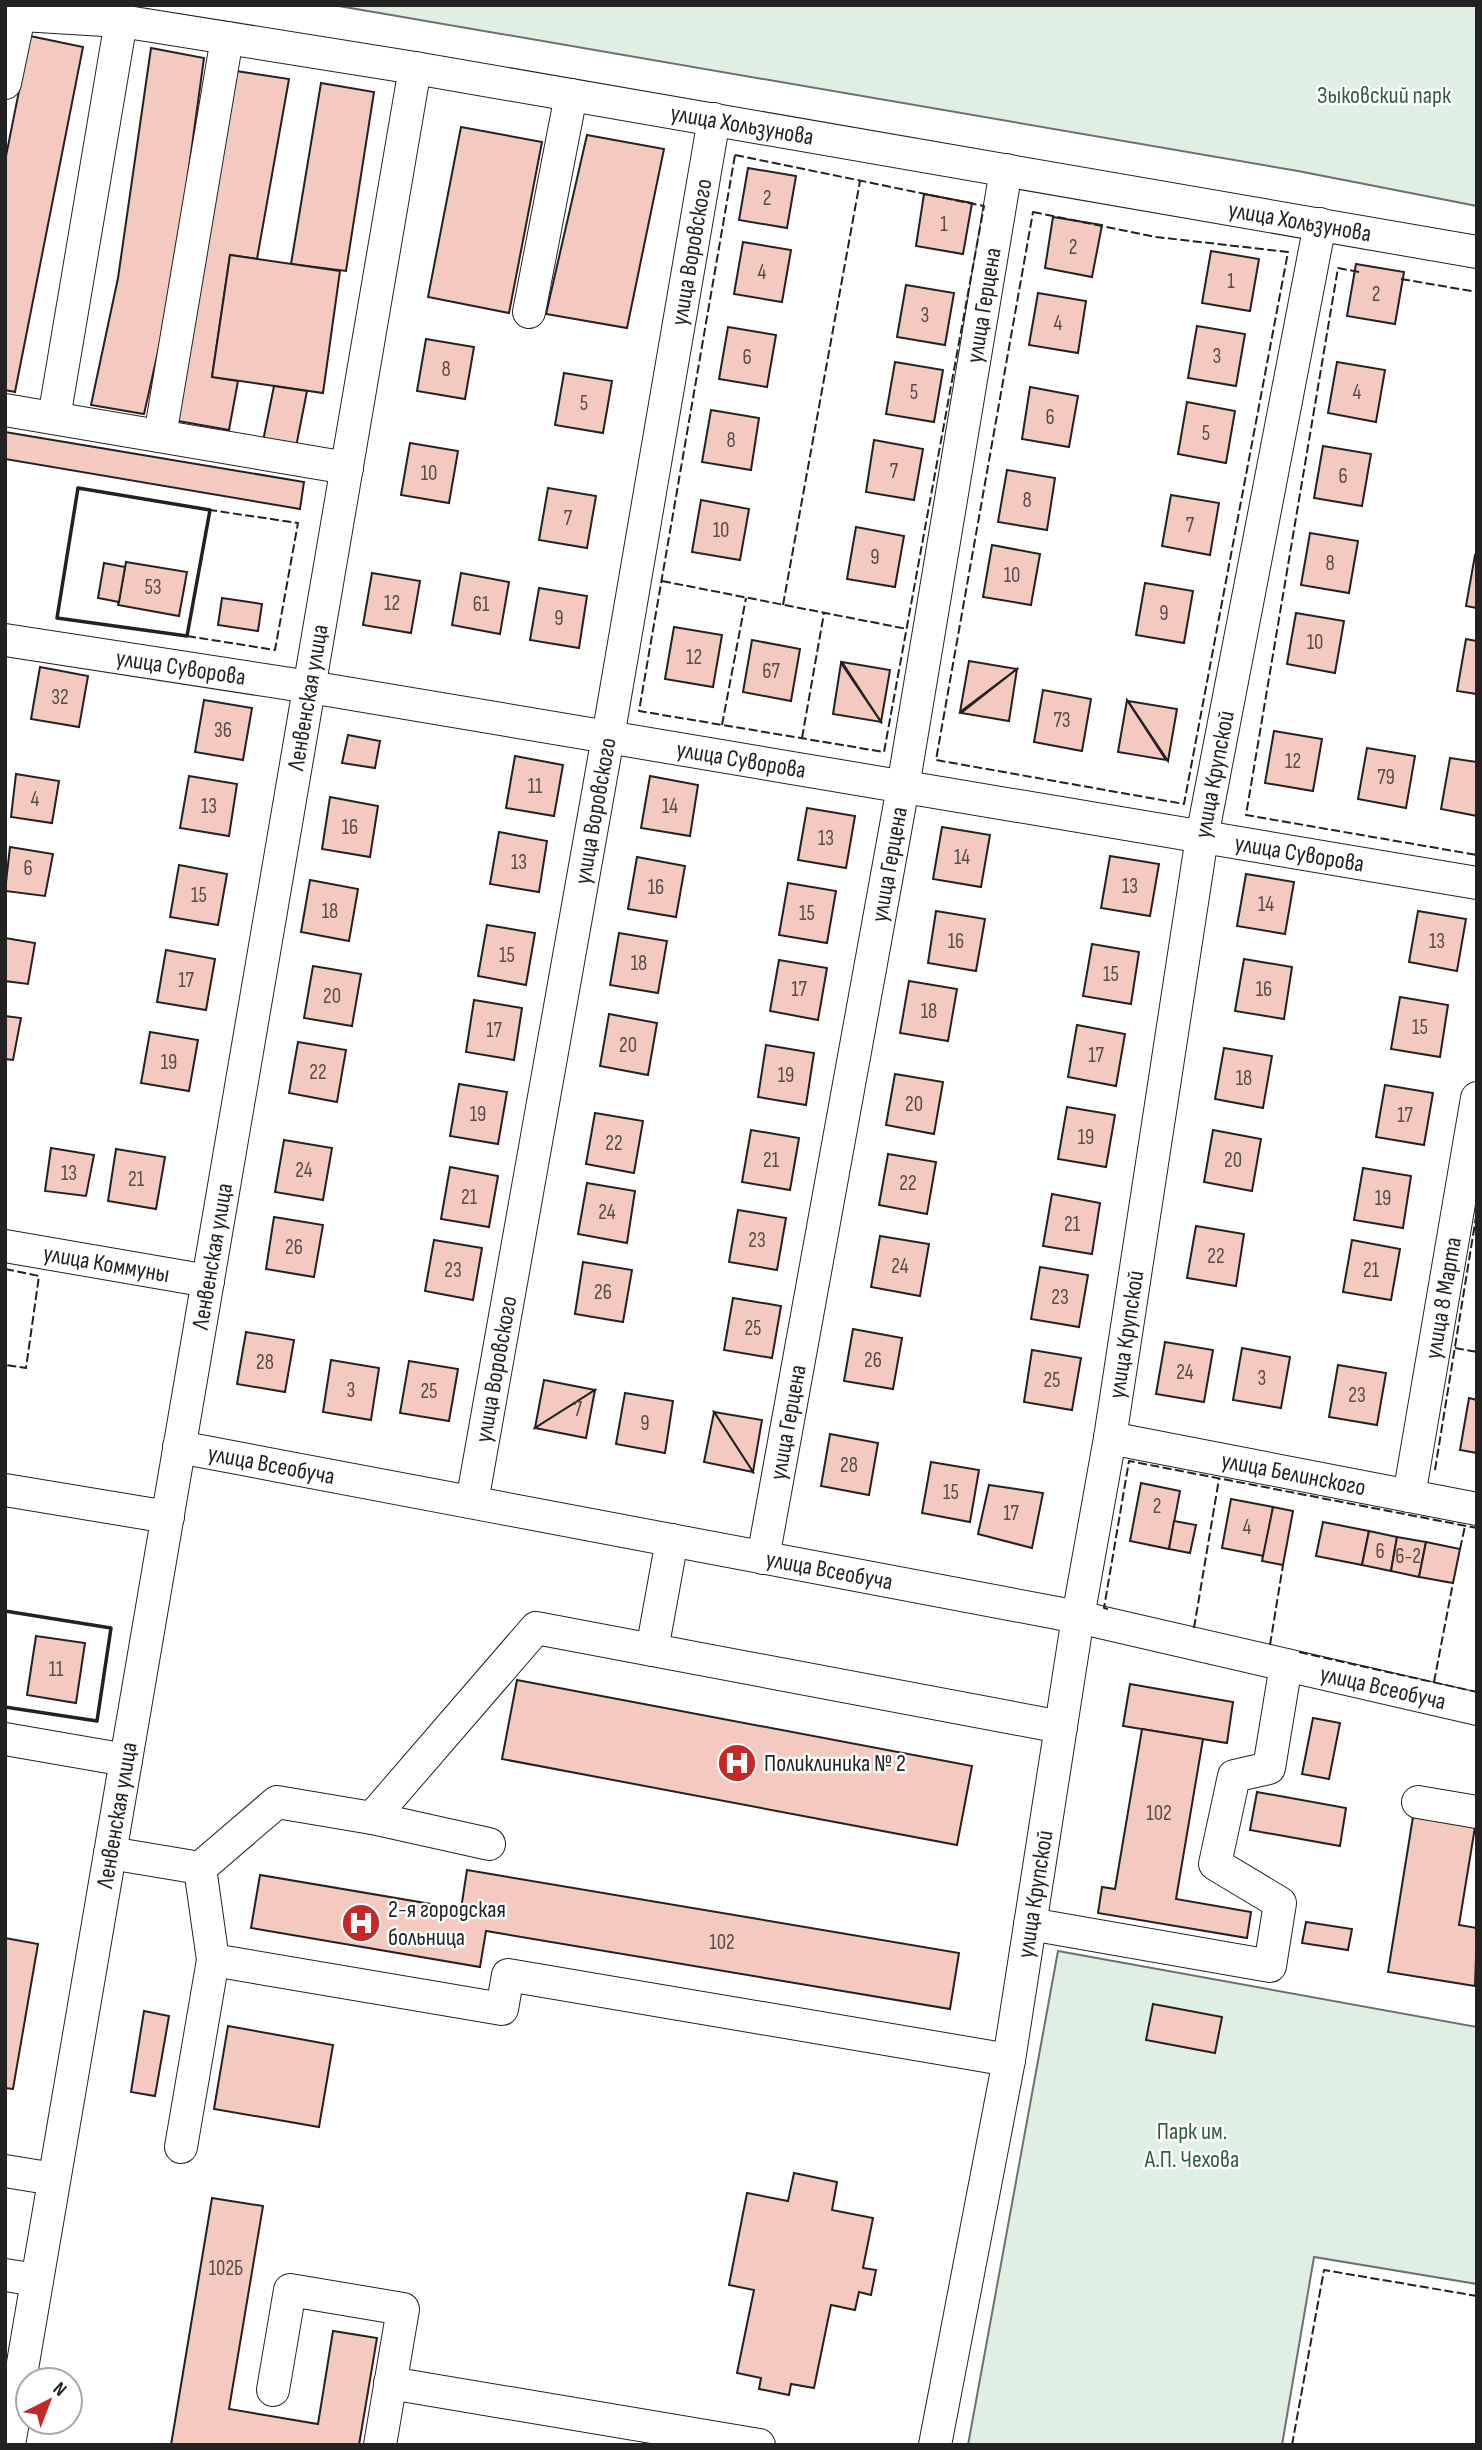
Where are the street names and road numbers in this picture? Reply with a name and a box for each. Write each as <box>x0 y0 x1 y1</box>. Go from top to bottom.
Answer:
street label: улица Хользунова <box>668 99 816 152</box>
street label: улица Воровского <box>665 177 719 328</box>
street label: улица Хользунова <box>1226 195 1374 248</box>
street label: улица Герцена <box>960 246 1008 365</box>
street label: Ленвенская улица <box>281 622 335 774</box>
street label: улица Суворова <box>114 643 248 692</box>
street label: улица Крупской <box>1188 708 1241 841</box>
street label: улица Воровского <box>568 735 623 887</box>
street label: улица Суворова <box>674 735 808 785</box>
street label: улица Герцена <box>865 805 914 924</box>
street label: улица Суворова <box>1233 829 1366 879</box>
street label: Ленвенская улица <box>186 1181 239 1333</box>
street label: улица 8 Марта <box>1419 1235 1468 1361</box>
street label: улица Коммуны <box>41 1239 172 1289</box>
street label: улица Крупской <box>1102 1268 1150 1401</box>
street label: улица Воровского <box>469 1294 523 1445</box>
street label: улица Герцена <box>763 1362 813 1482</box>
street label: улица Всеобуча <box>205 1439 337 1491</box>
street label: улица Белинского <box>1219 1446 1368 1502</box>
street label: улица Всеобуча <box>764 1544 895 1597</box>
street label: улица Всеобуча <box>1317 1659 1449 1716</box>
street label: Ленвенская улица <box>90 1740 144 1891</box>
street label: улица Крупской <box>1011 1828 1060 1960</box>

